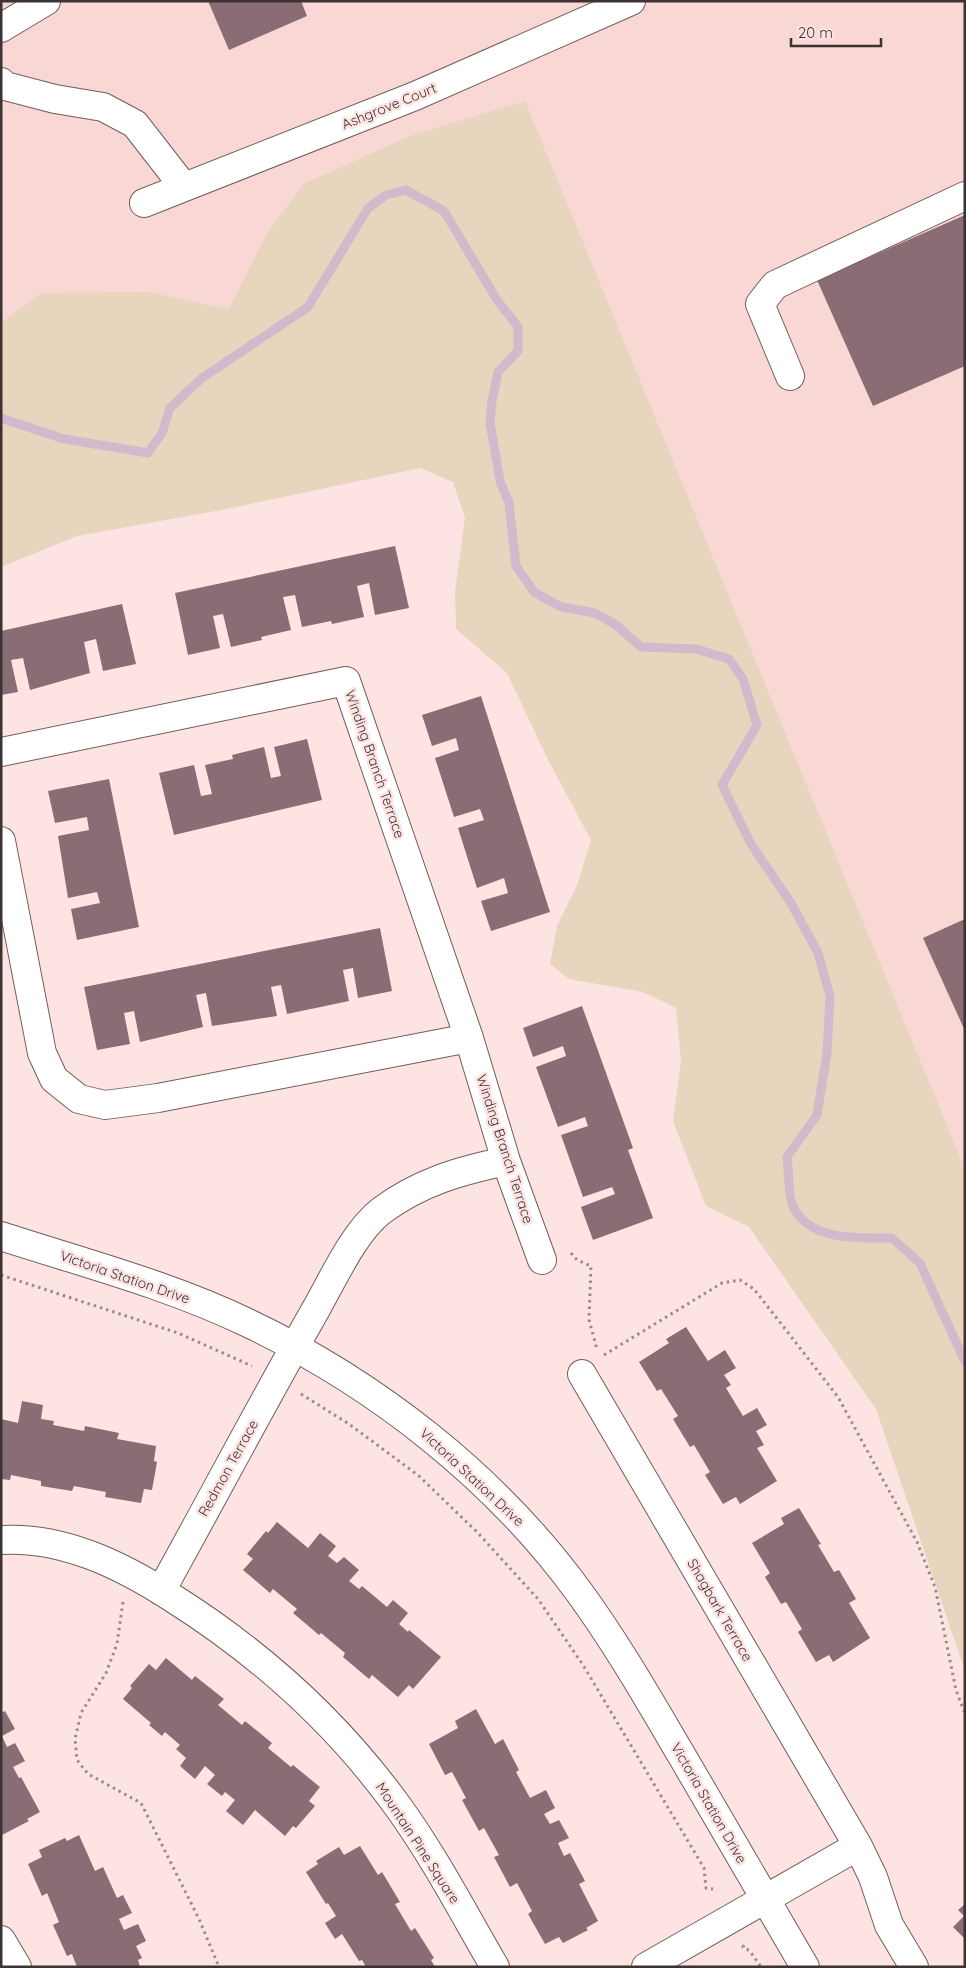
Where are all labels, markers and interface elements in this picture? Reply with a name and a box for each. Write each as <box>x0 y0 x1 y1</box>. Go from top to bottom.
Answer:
scale bar <box>791 15 881 47</box>
text: 20 m <box>798 23 833 42</box>
street label: Ashgrove Court <box>339 79 439 133</box>
street label: Winding Branch Terrace <box>341 687 409 841</box>
street label: Winding Branch Terrace <box>472 1072 538 1226</box>
street label: Victoria Station Drive <box>58 1246 192 1308</box>
street label: Redmon Terrace <box>194 1416 262 1520</box>
street label: Victoria Station Drive <box>416 1424 528 1530</box>
street label: Shagbark Terrace <box>683 1555 757 1665</box>
street label: Victoria Station Drive <box>667 1739 751 1867</box>
street label: Mountain Pine Square <box>372 1779 464 1907</box>

